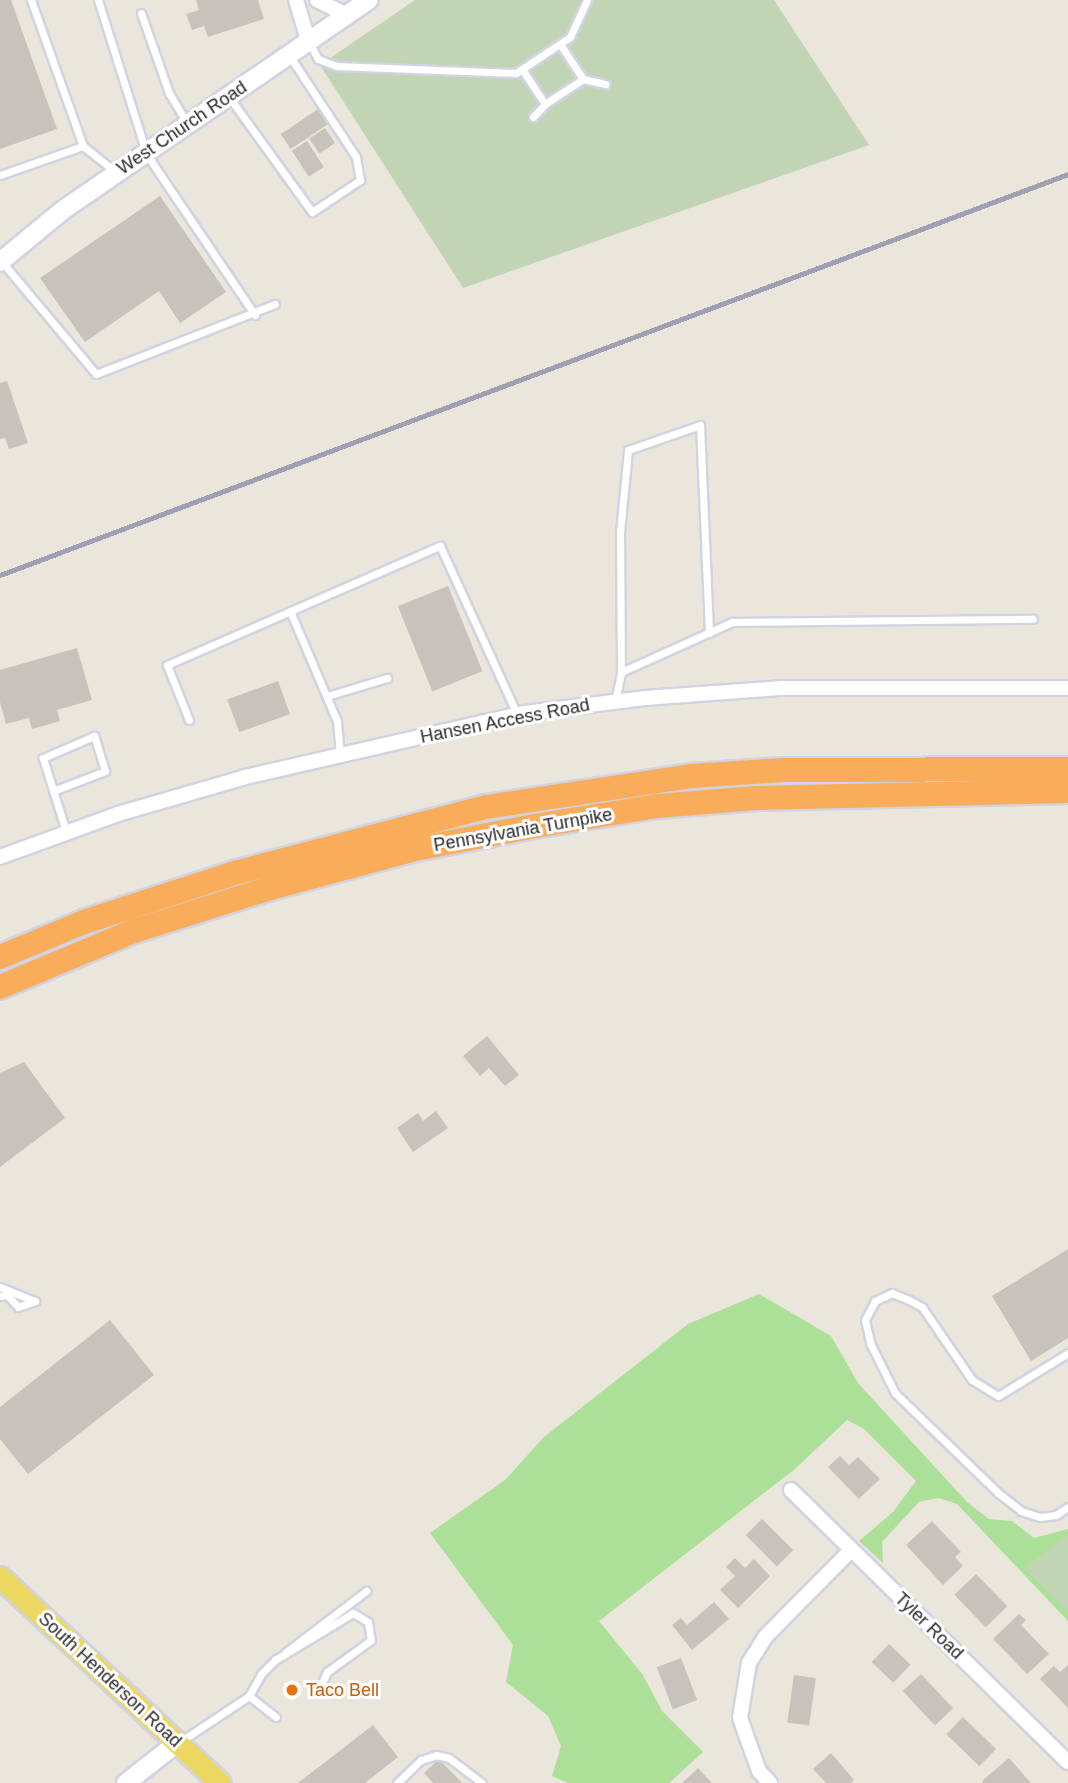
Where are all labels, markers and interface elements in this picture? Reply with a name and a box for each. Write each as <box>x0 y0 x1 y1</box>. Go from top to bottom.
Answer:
street label: West Church Road <box>113 77 251 179</box>
street label: Hansen Access Road <box>418 694 592 748</box>
street label: Pennsylvania Turnpike <box>432 804 614 856</box>
street label: Tyler Road <box>890 1588 968 1664</box>
street label: South Henderson Road <box>34 1608 186 1752</box>
place label: Taco Bell <box>306 1679 379 1701</box>
marker: Taco Bell <box>284 1682 300 1698</box>

